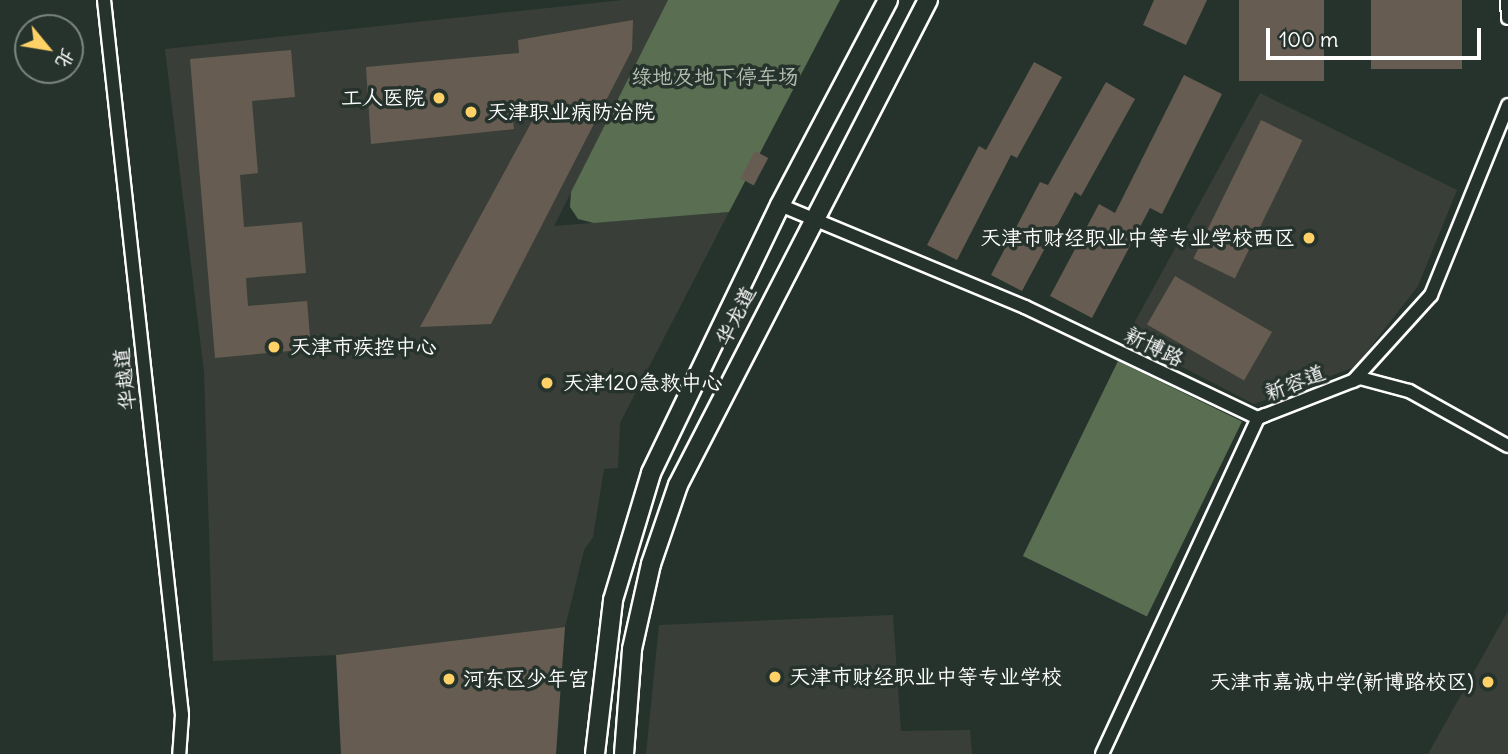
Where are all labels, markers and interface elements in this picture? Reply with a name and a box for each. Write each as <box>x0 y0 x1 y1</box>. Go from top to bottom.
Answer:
north arrow <box>14 14 84 84</box>
scale bar <box>1270 14 1485 58</box>
text: 100 m <box>1279 26 1338 53</box>
text: 北 <box>50 44 81 73</box>
park label: 绿地及地下停车场 <box>631 64 799 90</box>
place label: 工人医院 <box>341 85 425 111</box>
marker: 工人医院 <box>431 90 447 106</box>
place label: 天津职业病防治院 <box>487 99 655 125</box>
marker: 天津职业病防治院 <box>461 102 481 122</box>
place label: 天津市财经职业中等专业学校西区 <box>980 225 1295 251</box>
marker: 天津市财经职业中等专业学校西区 <box>1301 230 1317 246</box>
street label: 华龙道 <box>710 282 762 350</box>
street label: 新博路 <box>1120 322 1188 372</box>
place label: 天津市疾控中心 <box>290 334 437 360</box>
marker: 天津市疾控中心 <box>264 337 284 357</box>
street label: 华越道 <box>109 346 141 412</box>
street label: 新容道 <box>1261 360 1329 406</box>
place label: 天津120急救中心 <box>563 370 723 396</box>
marker: 天津120急救中心 <box>537 373 557 393</box>
place label: 天津市财经职业中等专业学校 <box>789 664 1062 690</box>
place label: 河东区少年宫 <box>463 666 589 692</box>
marker: 天津市财经职业中等专业学校 <box>767 669 783 685</box>
place label: 天津市嘉诚中学(新博路校区) <box>1209 669 1474 695</box>
marker: 河东区少年宫 <box>441 671 457 687</box>
marker: 天津市嘉诚中学(新博路校区) <box>1480 674 1496 690</box>

